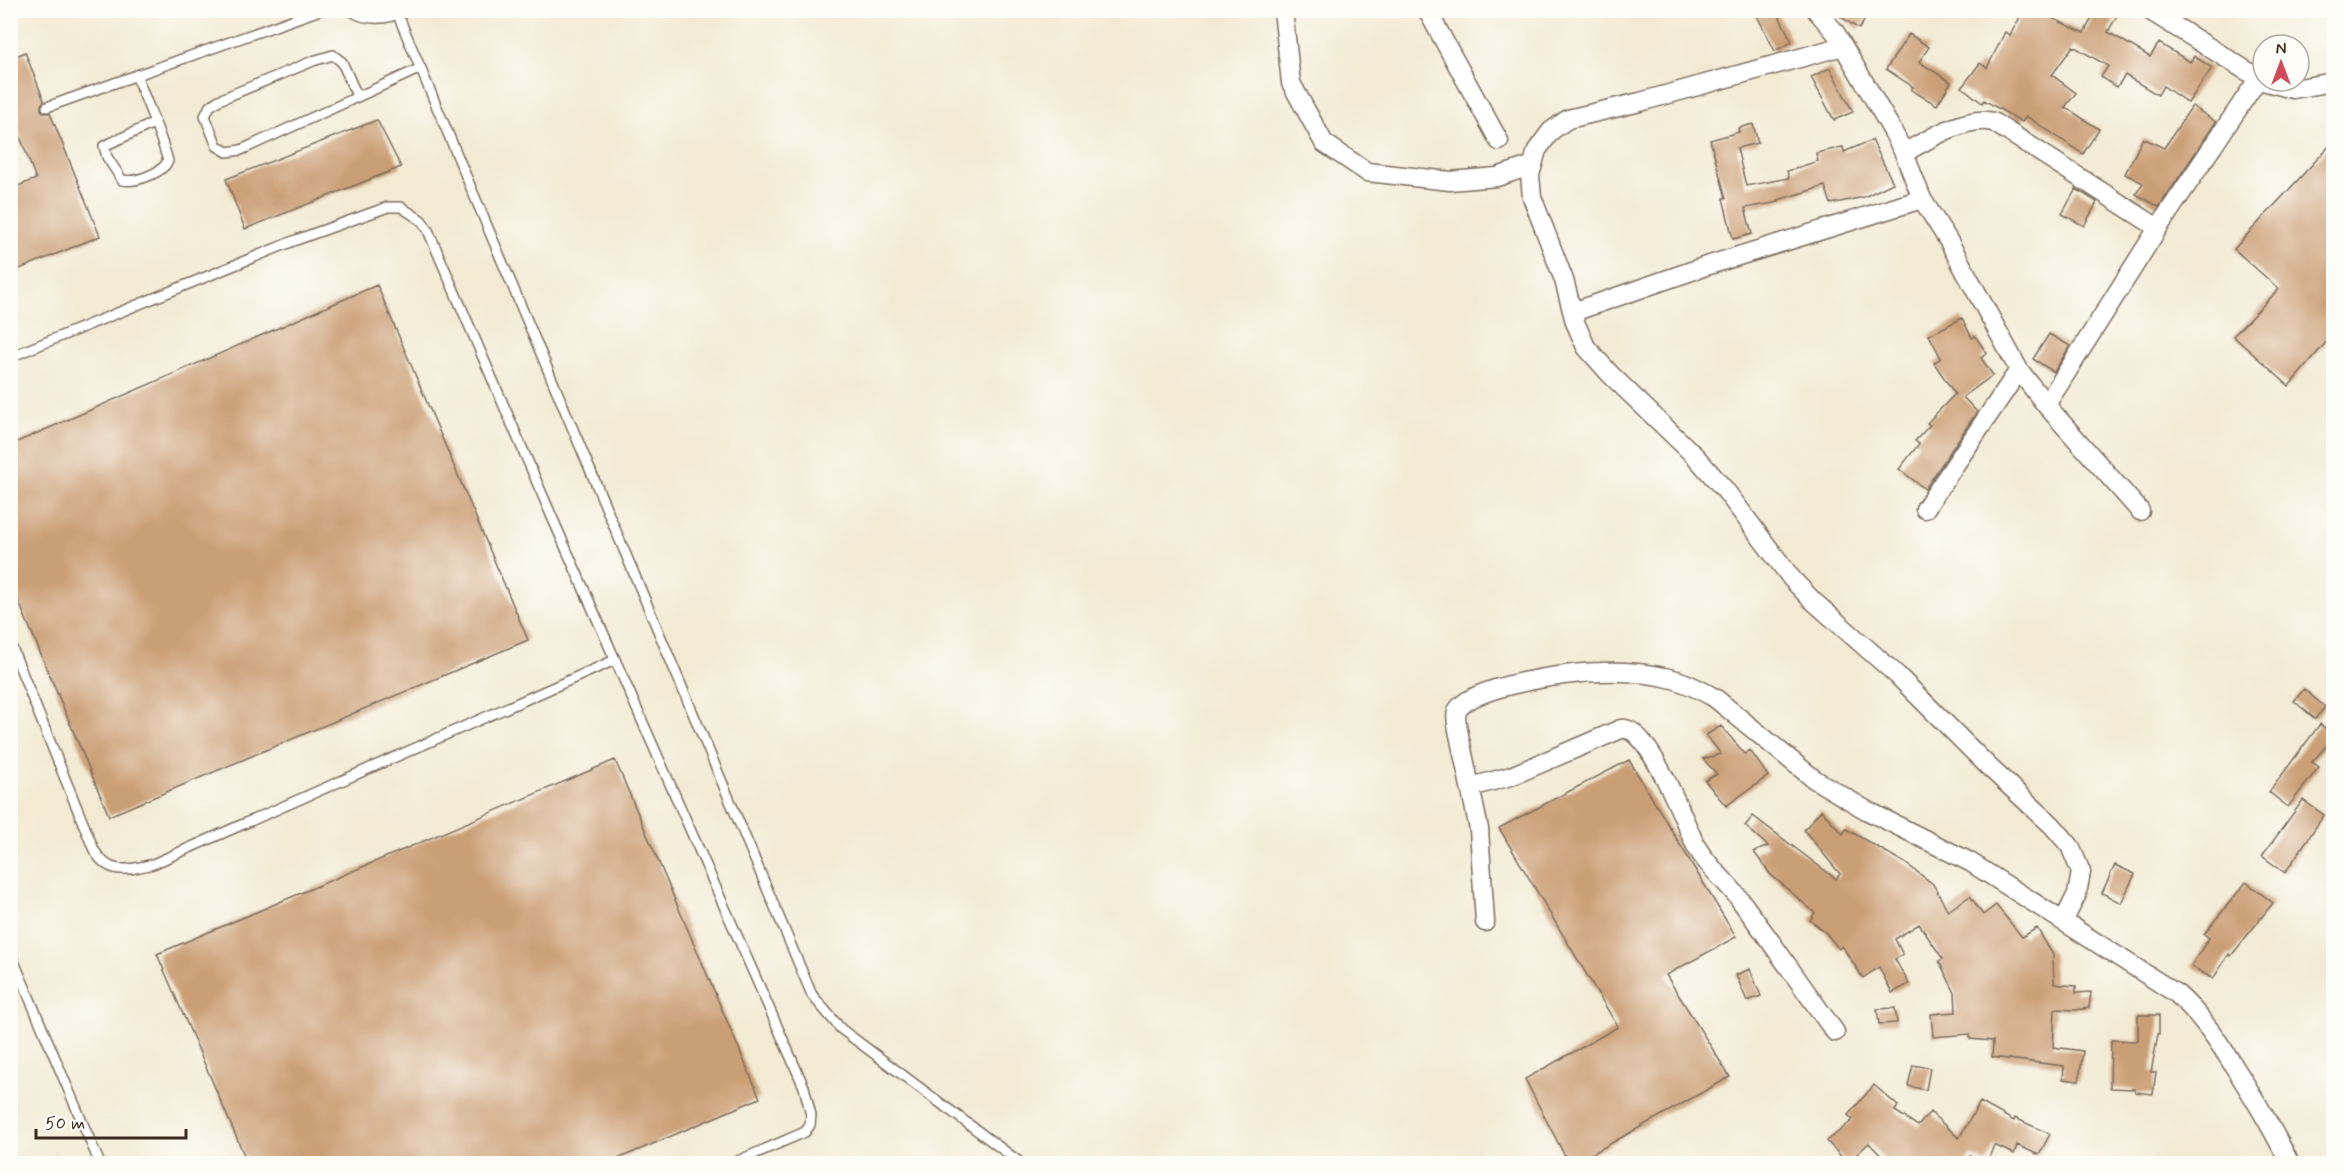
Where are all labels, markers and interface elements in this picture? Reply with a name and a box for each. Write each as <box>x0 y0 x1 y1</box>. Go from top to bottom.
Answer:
north arrow <box>2251 33 2311 93</box>
text: N <box>2276 39 2286 60</box>
scale bar <box>36 1102 186 1140</box>
text: 50 m <box>45 1112 85 1136</box>

